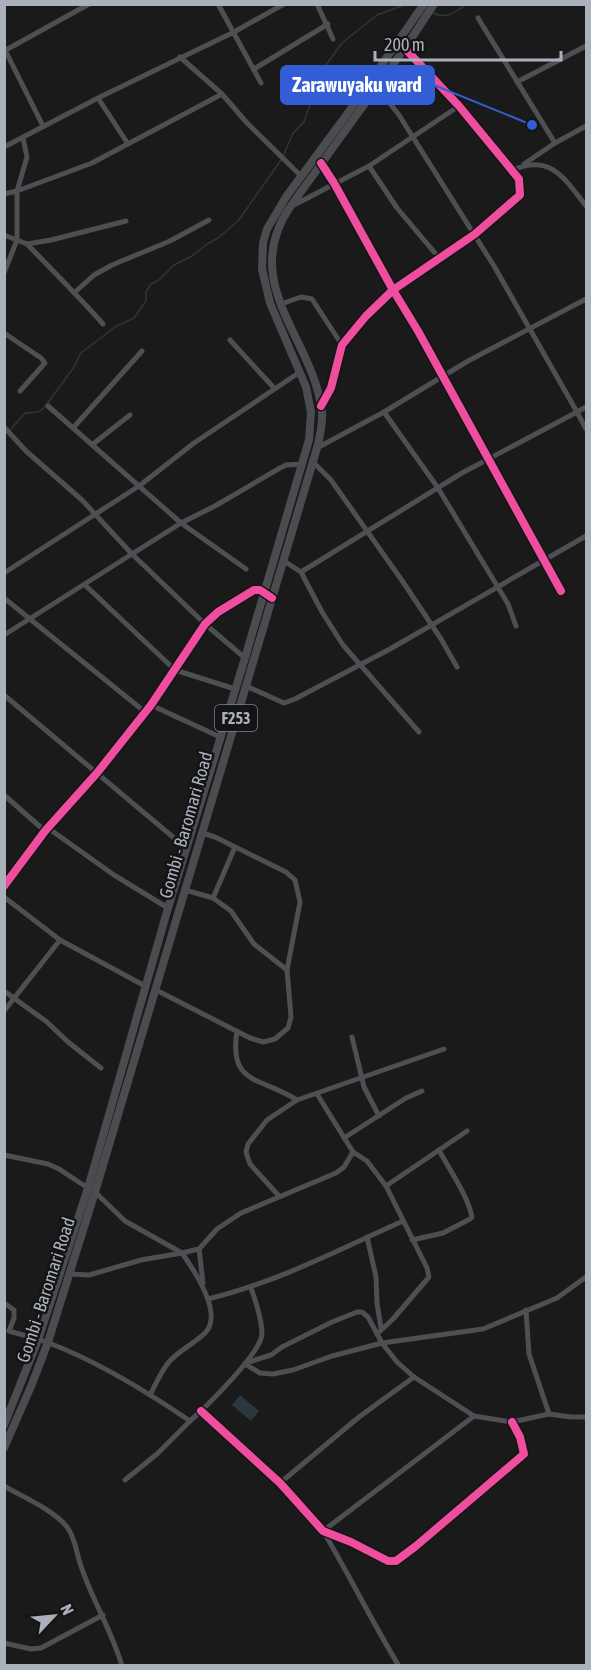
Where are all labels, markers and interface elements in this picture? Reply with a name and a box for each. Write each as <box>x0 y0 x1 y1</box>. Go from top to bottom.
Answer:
scale bar <box>375 24 561 62</box>
text: 200 m <box>384 34 425 55</box>
callout: Zarawuyaku ward <box>281 66 434 104</box>
text: Zarawuyaku ward <box>292 73 422 96</box>
road number: F253 <box>215 705 257 731</box>
street label: Gombi - Baromari Road <box>155 749 216 900</box>
street label: Gombi - Baromari Road <box>12 1215 79 1365</box>
north arrow <box>24 1586 84 1646</box>
text: N <box>57 1601 78 1618</box>

